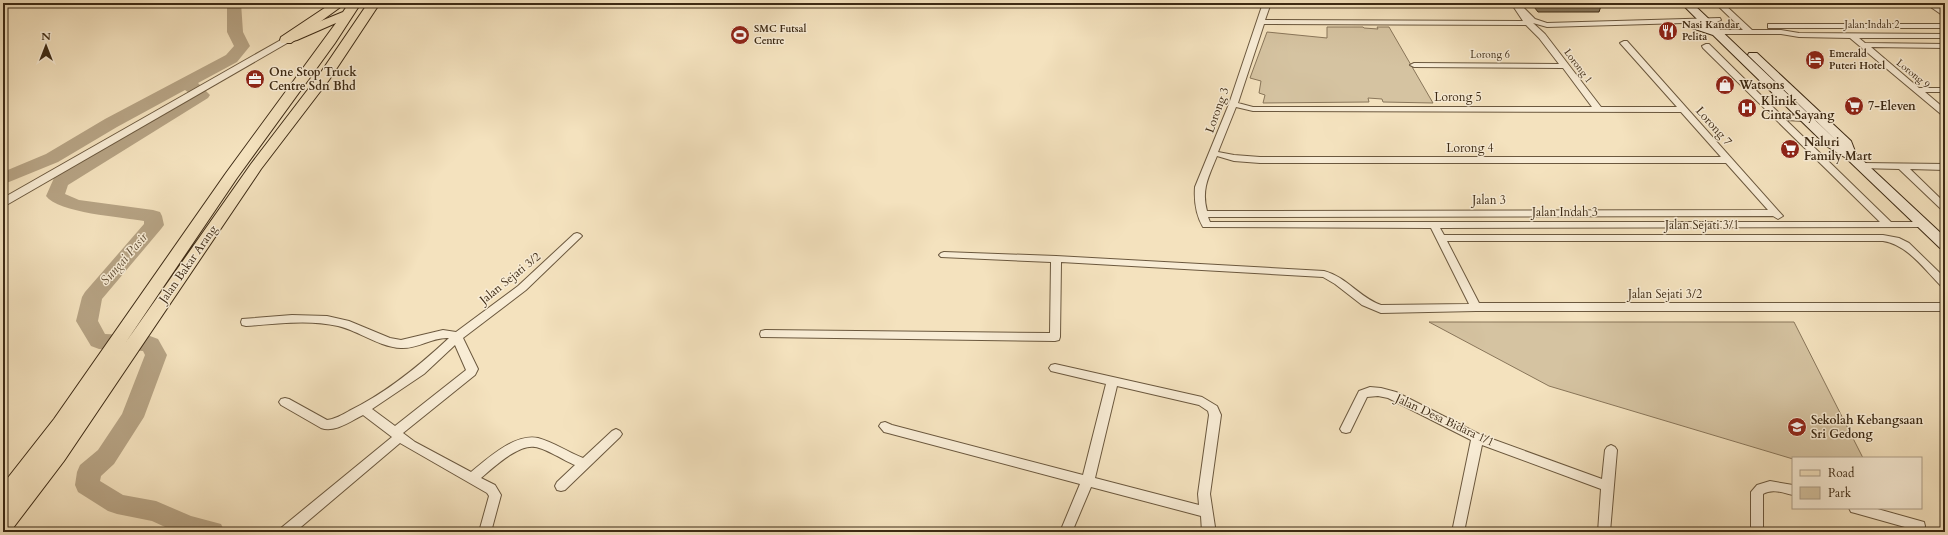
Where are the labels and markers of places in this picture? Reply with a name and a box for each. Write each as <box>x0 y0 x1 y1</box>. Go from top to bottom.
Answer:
place label: Nasi Kandar Pelita <box>1682 18 1740 44</box>
restaurant icon: Nasi Kandar Pelita <box>1657 20 1679 42</box>
place label: SMC Futsal Centre <box>754 22 806 48</box>
sports icon: SMC Futsal Centre <box>729 24 751 46</box>
place label: Emerald Puteri Hotel <box>1829 47 1885 73</box>
hotel icon: Emerald Puteri Hotel <box>1804 49 1826 71</box>
place label: One Stop Truck Centre Sdn Bhd <box>269 64 357 94</box>
office icon: One Stop Truck Centre Sdn Bhd <box>244 68 266 90</box>
shop icon: Watsons <box>1714 74 1736 96</box>
place label: Watsons <box>1738 77 1784 93</box>
place label: Klinik Cinta Sayang <box>1761 93 1835 123</box>
supermarket icon: 7-Eleven <box>1843 95 1865 117</box>
hospital icon: Klinik Cinta Sayang <box>1736 97 1758 119</box>
place label: 7-Eleven <box>1868 98 1916 114</box>
place label: Naluri Family Mart <box>1804 134 1873 164</box>
supermarket icon: Naluri Family Mart <box>1779 138 1801 160</box>
place label: Sekolah Kebangsaan Sri Gedong <box>1811 412 1923 442</box>
school or university icon: Sekolah Kebangsaan Sri Gedong <box>1786 416 1808 438</box>

